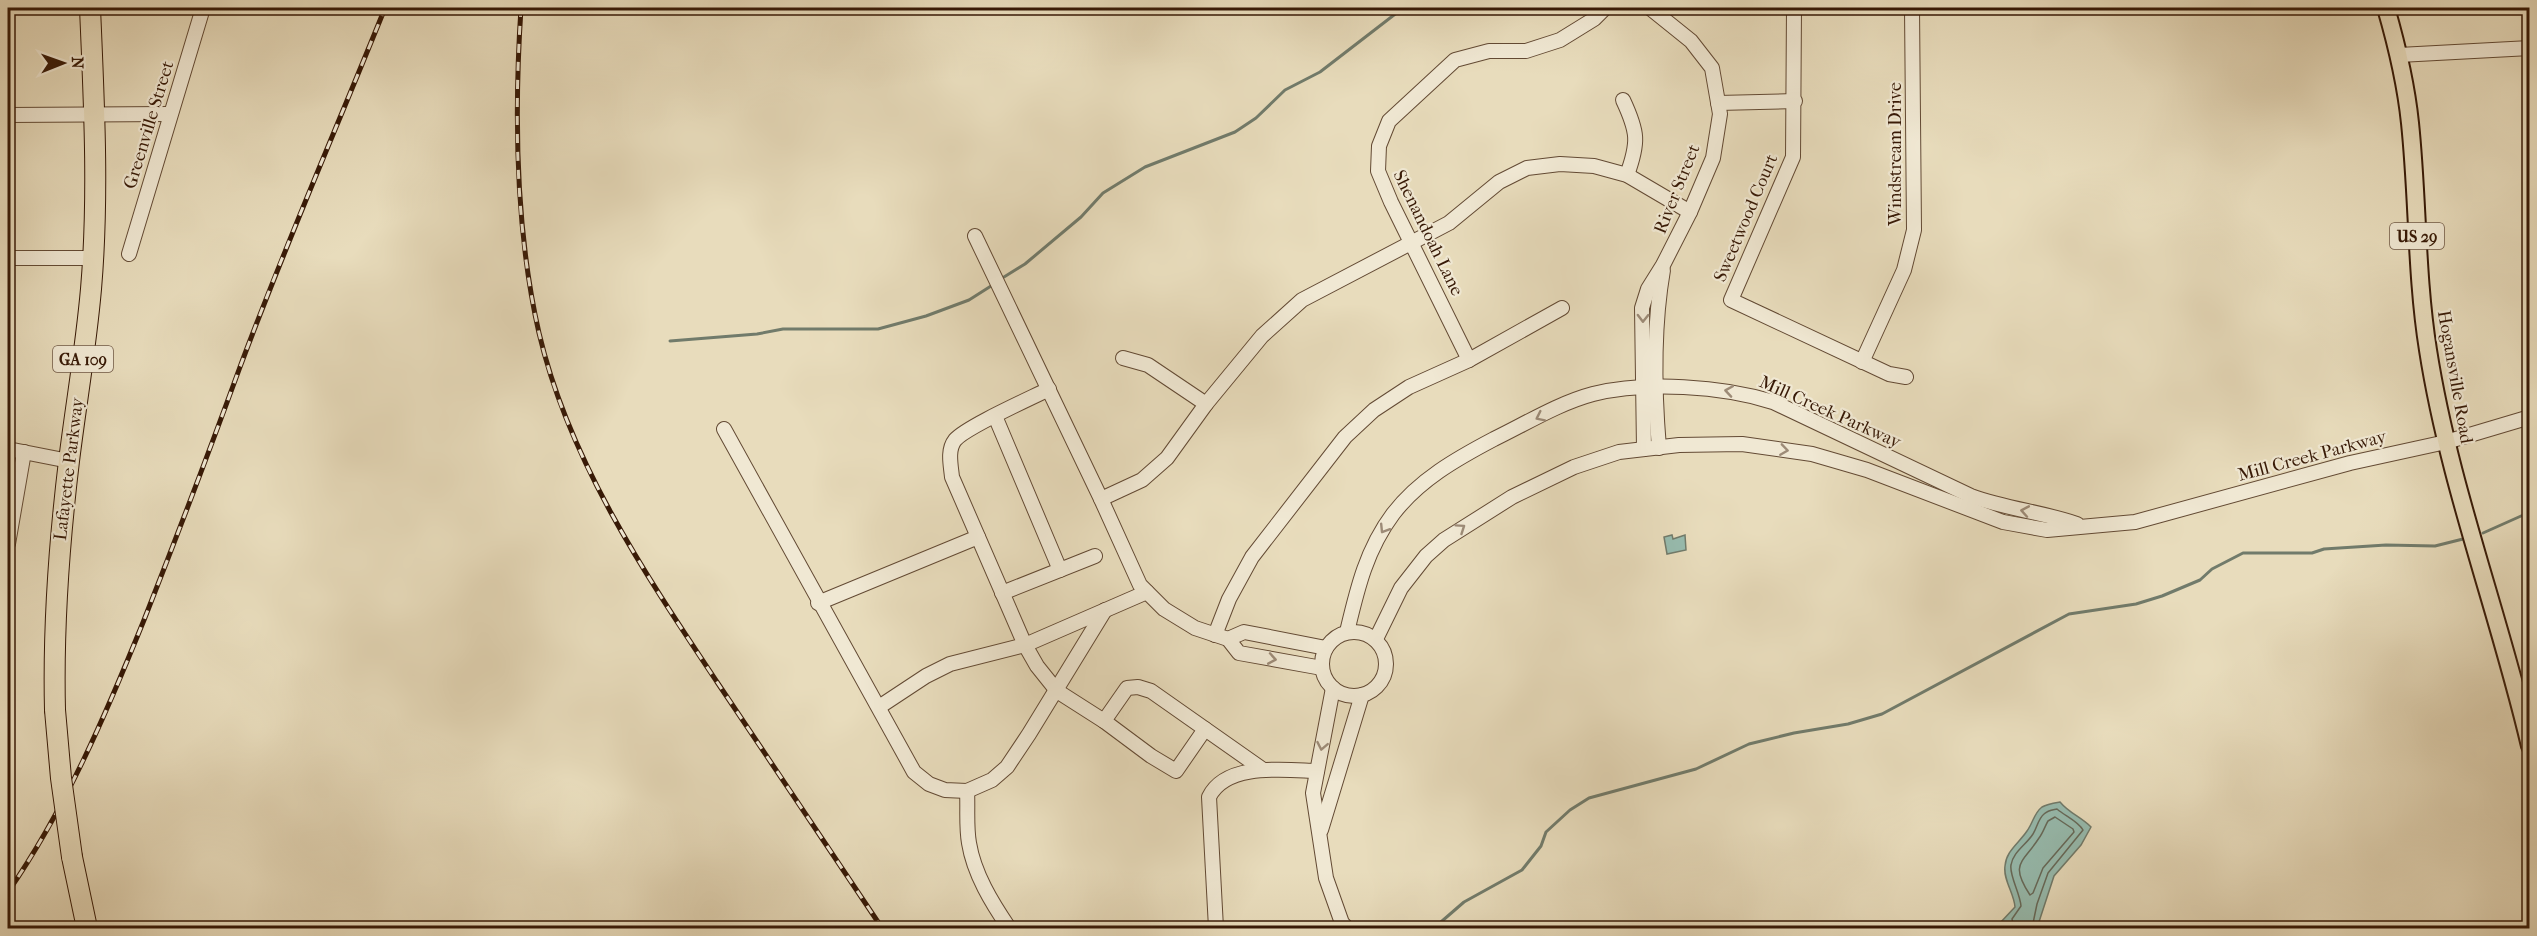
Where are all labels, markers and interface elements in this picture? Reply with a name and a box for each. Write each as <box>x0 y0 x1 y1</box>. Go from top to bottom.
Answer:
north arrow <box>33 33 93 93</box>
text: N <box>68 57 87 70</box>
street label: Greenville Street <box>120 58 179 192</box>
street label: Windstream Drive <box>1885 82 1906 227</box>
street label: River Street <box>1650 141 1705 237</box>
street label: Sweetwood Court <box>1710 150 1783 285</box>
street label: Shenandoah Lane <box>1389 167 1468 299</box>
road number: US 29 <box>2390 223 2444 249</box>
street label: Hogansville Road <box>2433 309 2477 446</box>
one-way arrow <box>1636 314 1649 323</box>
road number: GA 109 <box>53 346 113 372</box>
street label: Mill Creek Parkway <box>1756 371 1905 453</box>
one-way arrow <box>1725 386 1734 398</box>
street label: Lafayette Parkway <box>50 395 88 542</box>
one-way arrow <box>1535 410 1546 421</box>
street label: Mill Creek Parkway <box>2236 426 2390 486</box>
one-way arrow <box>1779 443 1789 455</box>
one-way arrow <box>2021 505 2031 518</box>
one-way arrow <box>1380 522 1391 533</box>
one-way arrow <box>1454 524 1465 535</box>
one-way arrow <box>1267 652 1277 665</box>
one-way arrow <box>1316 741 1329 751</box>

